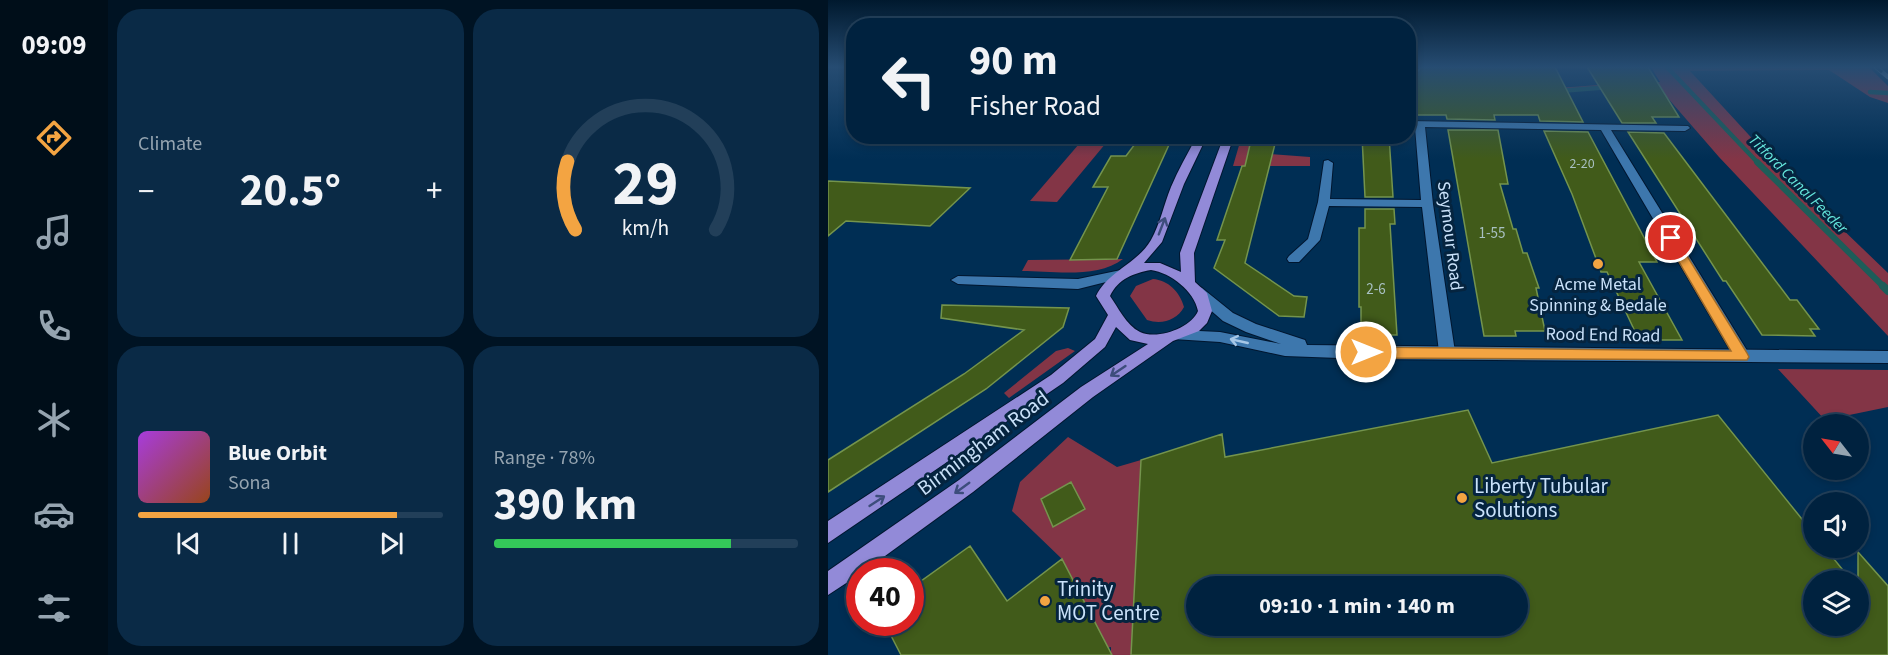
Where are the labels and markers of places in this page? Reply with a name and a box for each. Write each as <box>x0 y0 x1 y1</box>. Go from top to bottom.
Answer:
pin <box>1645 212 1696 263</box>
marker: Acme Metal Spinning & Bedale <box>1591 257 1605 271</box>
place label: Acme Metal Spinning & Bedale <box>1529 272 1667 318</box>
place label: Liberty Tubular Solutions <box>1474 471 1608 525</box>
marker: Liberty Tubular Solutions <box>1455 491 1469 505</box>
place label: Trinity MOT Centre <box>1057 574 1160 628</box>
marker: Trinity MOT Centre <box>1038 594 1052 608</box>

